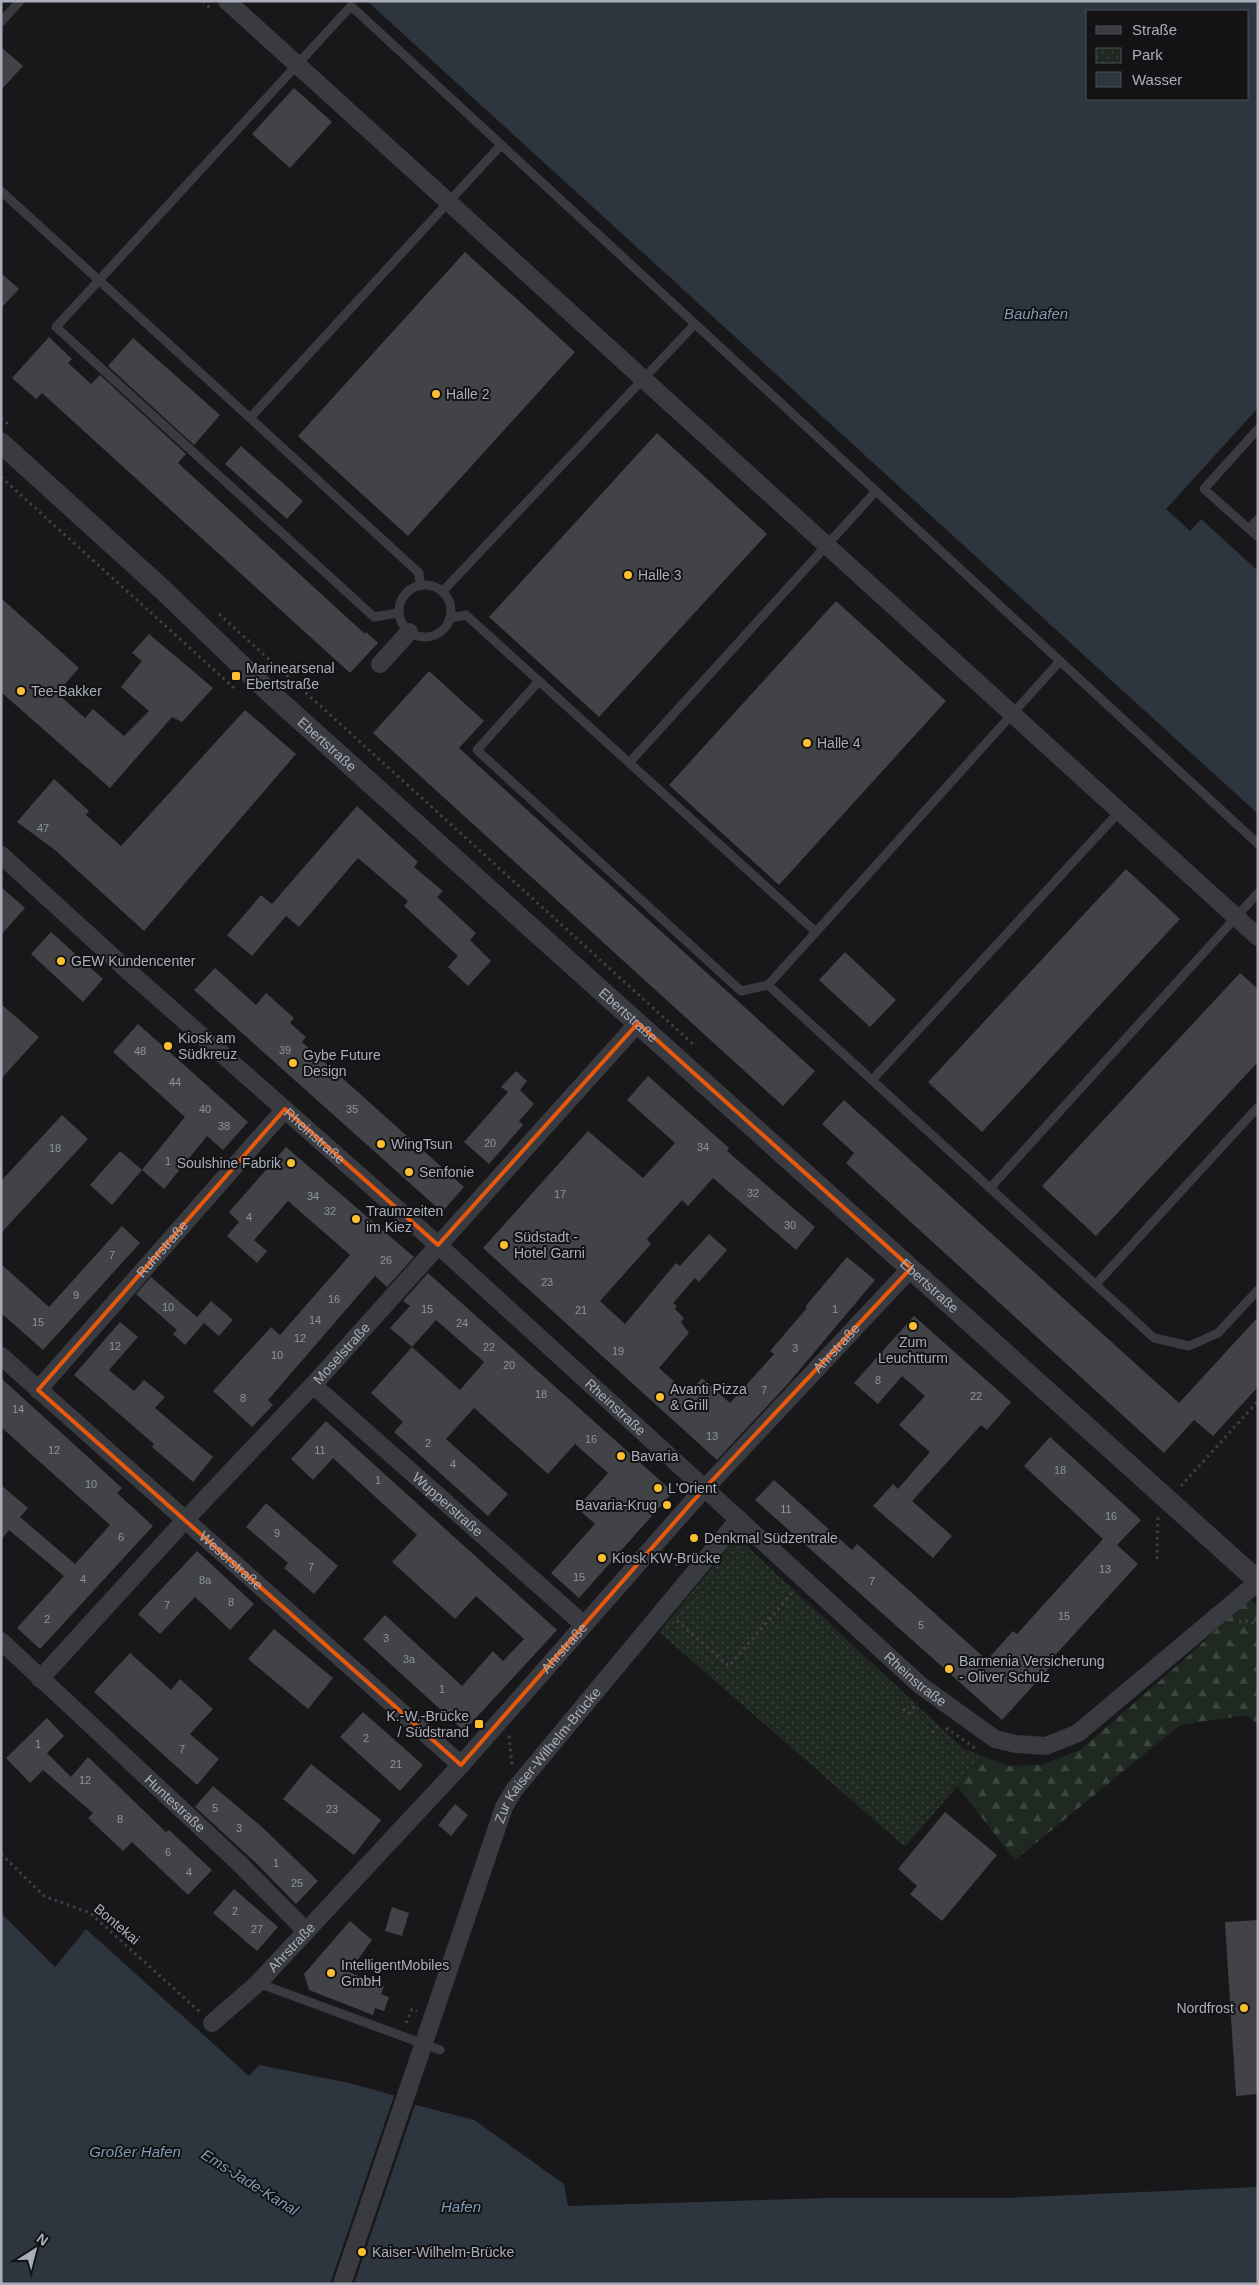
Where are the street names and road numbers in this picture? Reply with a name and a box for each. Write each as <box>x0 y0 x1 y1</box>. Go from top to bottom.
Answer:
street label: Ebertstraße <box>295 714 360 775</box>
street label: Ebertstraße <box>596 985 661 1046</box>
street label: Rheinstraße <box>281 1105 349 1167</box>
street label: Ruhrstraße <box>133 1217 191 1280</box>
street label: Ebertstraße <box>897 1255 962 1316</box>
street label: Moselstraße <box>310 1319 373 1387</box>
street label: Ahrstraße <box>809 1320 863 1376</box>
street label: Rheinstraße <box>582 1375 649 1439</box>
street label: Wupperstraße <box>409 1469 486 1540</box>
street label: Weserstraße <box>196 1528 267 1593</box>
street label: Ahrstraße <box>538 1619 591 1676</box>
street label: Rheinstraße <box>881 1648 950 1710</box>
street label: Zur Kaiser-Wilhelm-Brücke <box>491 1684 604 1825</box>
street label: Huntestraße <box>141 1771 209 1836</box>
street label: Bontekai <box>91 1900 143 1948</box>
street label: Ahrstraße <box>265 1919 318 1975</box>

